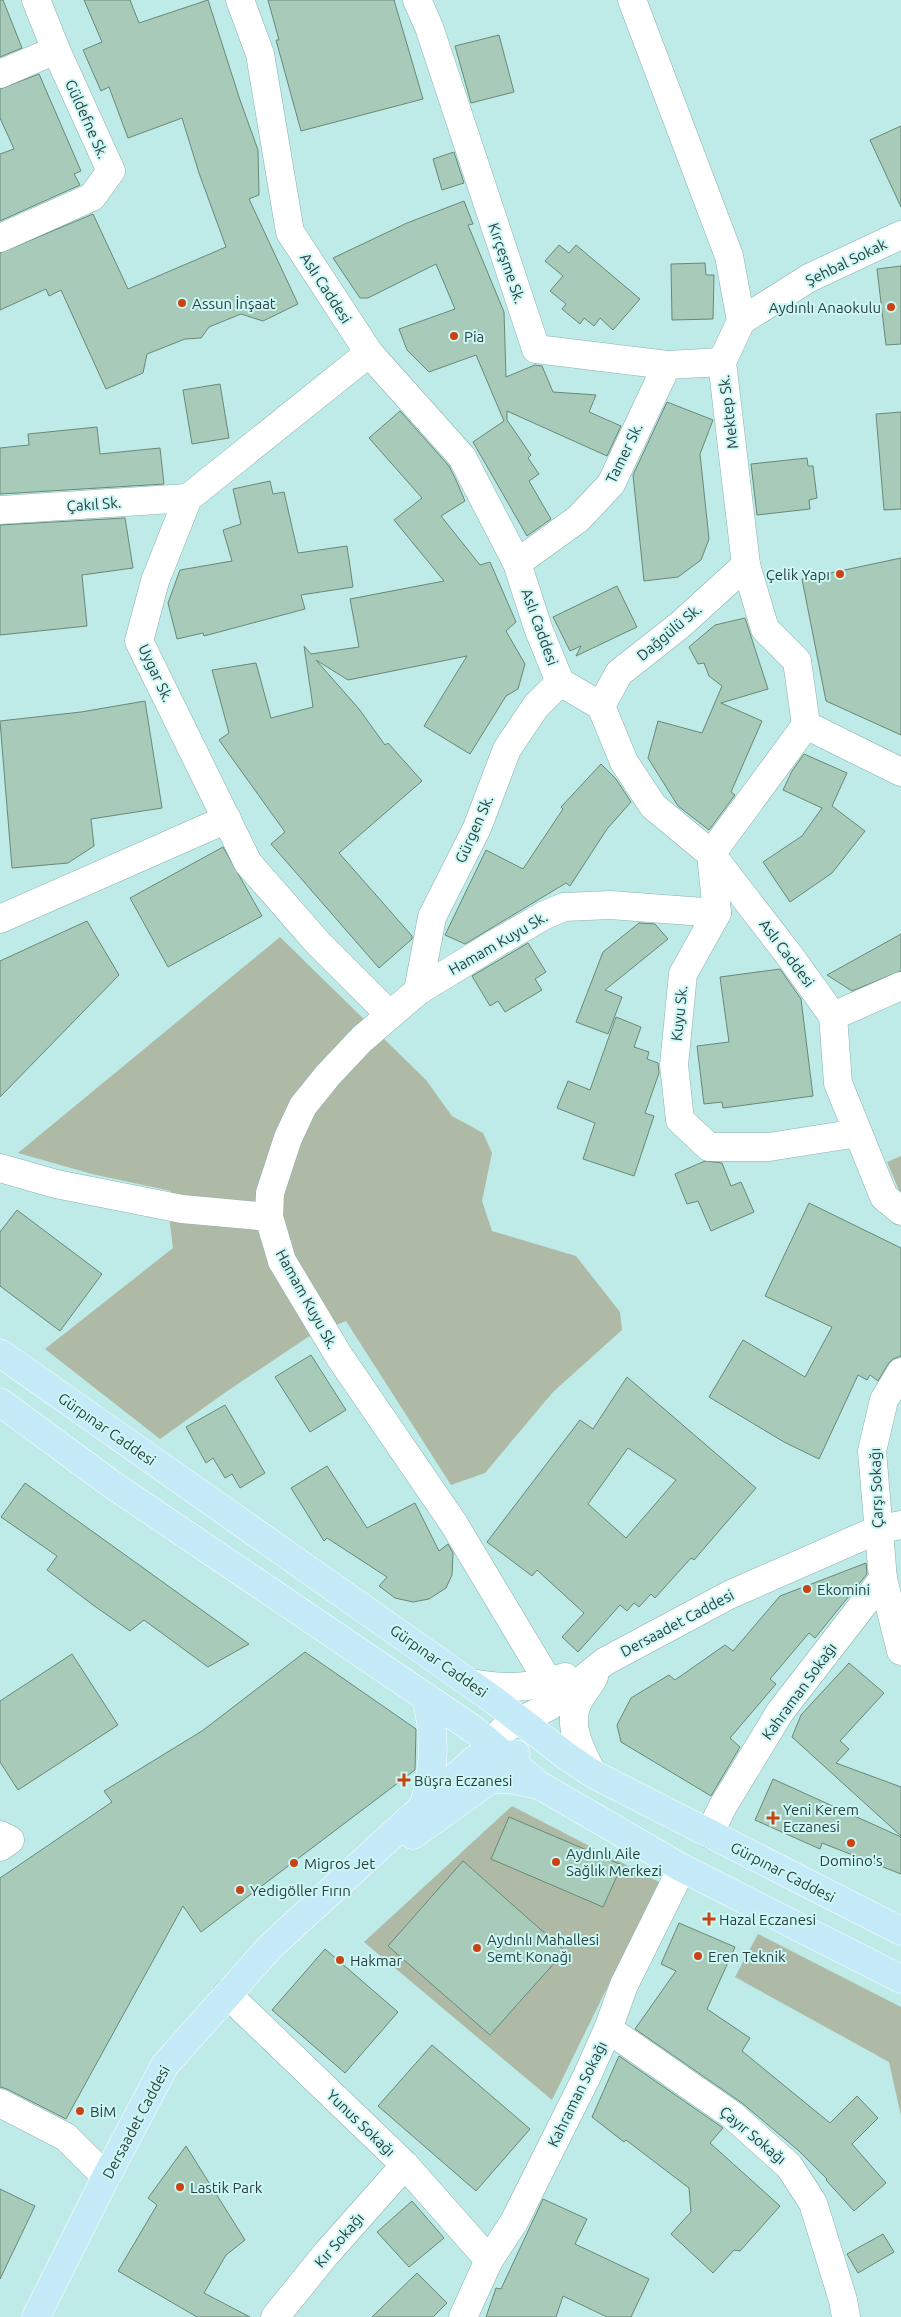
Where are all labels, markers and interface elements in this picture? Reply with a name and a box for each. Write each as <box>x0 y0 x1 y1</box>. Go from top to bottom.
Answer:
street label: Güldefne Sk. <box>62 77 112 161</box>
street label: Kırçeşme Sk. <box>485 220 529 306</box>
street label: Şehbal Sokak <box>803 235 890 289</box>
street label: Aslı Caddesi <box>297 250 355 326</box>
place label: Assun İnşaat <box>192 295 276 312</box>
marker: Assun İnşaat <box>176 297 188 309</box>
place label: Aydınlı Anaokulu <box>769 299 881 316</box>
marker: Aydınlı Anaokulu <box>885 301 897 313</box>
place label: Pia <box>464 328 484 345</box>
marker: Pia <box>448 330 460 342</box>
street label: Mektep Sk. <box>715 374 741 450</box>
street label: Tamer Sk. <box>602 420 646 486</box>
street label: Çakıl Sk. <box>66 494 122 514</box>
place label: Çelik Yapı <box>766 566 830 583</box>
marker: Çelik Yapı <box>834 568 846 580</box>
street label: Aslı Caddesi <box>518 586 562 668</box>
street label: Dağgülü Sk. <box>633 600 705 664</box>
street label: Uygar Sk. <box>135 641 177 705</box>
street label: Gürgen Sk. <box>452 793 496 865</box>
street label: Hamam Kuyu Sk. <box>446 908 550 978</box>
street label: Aslı Caddesi <box>756 916 818 990</box>
street label: Kuyu Sk. <box>668 984 690 1042</box>
street label: Hamam Kuyu Sk. <box>273 1246 341 1352</box>
street label: Gürpınar Caddesi <box>55 1389 159 1469</box>
street label: Çarşı Sokağı <box>866 1448 886 1528</box>
place label: Ekomini <box>817 1581 870 1598</box>
marker: Ekomini <box>801 1583 813 1595</box>
street label: Dersaadet Caddesi <box>617 1586 737 1660</box>
street label: Gürpınar Caddesi <box>387 1621 491 1701</box>
street label: Kahraman Sokağı <box>758 1639 840 1743</box>
place label: Büşra Eczanesi <box>414 1772 512 1789</box>
marker: Büşra Eczanesi <box>398 1774 410 1786</box>
place label: Yeni Kerem Eczanesi <box>783 1801 859 1835</box>
marker: Yeni Kerem Eczanesi <box>767 1812 779 1824</box>
marker: Domino's <box>845 1837 857 1849</box>
street label: Gürpınar Caddesi <box>728 1838 838 1906</box>
place label: Aydınlı Aile Sağlık Merkezi <box>566 1845 662 1879</box>
place label: Domino's <box>819 1852 883 1869</box>
place label: Migros Jet <box>304 1855 375 1872</box>
marker: Aydınlı Aile Sağlık Merkezi <box>550 1856 562 1868</box>
marker: Migros Jet <box>288 1857 300 1869</box>
place label: Yedigöller Fırın <box>250 1882 351 1899</box>
marker: Yedigöller Fırın <box>234 1884 246 1896</box>
place label: Hazal Eczanesi <box>719 1911 816 1928</box>
marker: Hazal Eczanesi <box>703 1913 715 1925</box>
place label: Aydınlı Mahallesi Semt Konağı <box>487 1931 599 1965</box>
marker: Aydınlı Mahallesi Semt Konağı <box>471 1942 483 1954</box>
place label: Eren Teknik <box>708 1948 786 1965</box>
marker: Eren Teknik <box>692 1950 704 1962</box>
place label: Hakmar <box>350 1952 402 1969</box>
marker: Hakmar <box>334 1954 346 1966</box>
street label: Kahraman Sokağı <box>544 2038 610 2150</box>
street label: Dersaadet Caddesi <box>99 2062 173 2182</box>
street label: Yunus Sokağı <box>323 2086 399 2160</box>
street label: Çayır Sokağı <box>716 2102 790 2168</box>
place label: BİM <box>90 2103 116 2120</box>
marker: BİM <box>74 2105 86 2117</box>
place label: Lastik Park <box>190 2179 263 2196</box>
marker: Lastik Park <box>174 2181 186 2193</box>
street label: Kır Sokağı <box>311 2209 367 2271</box>

